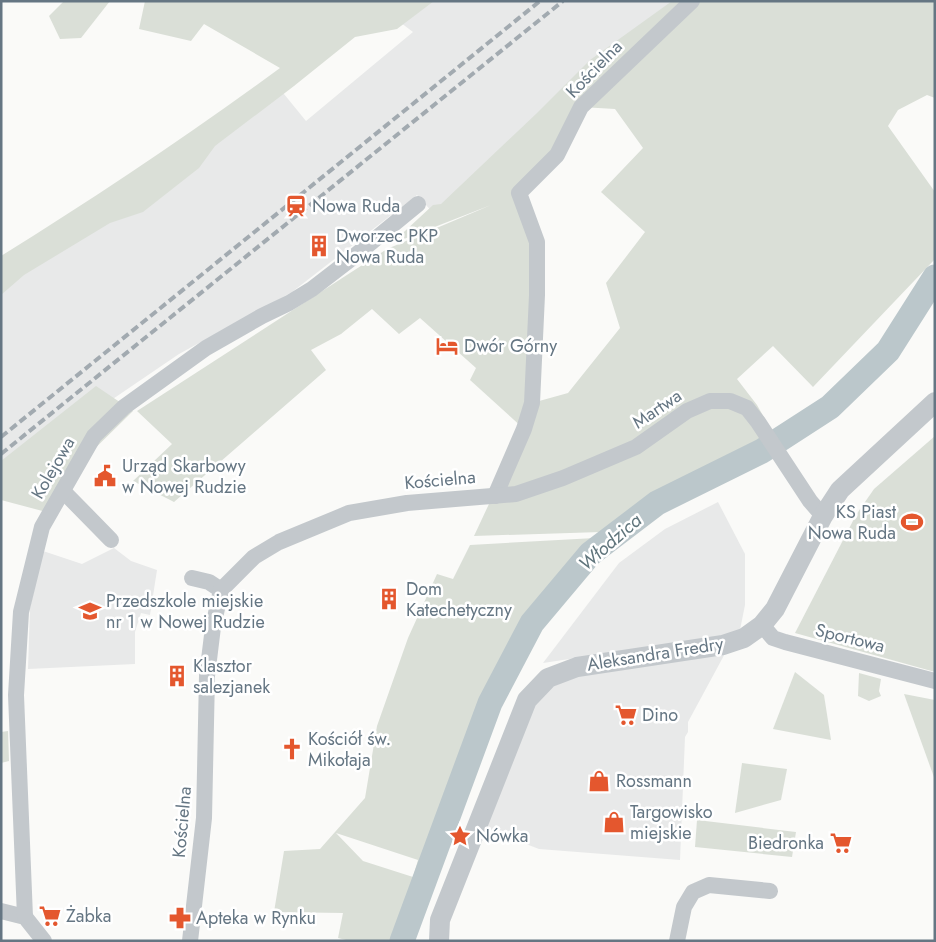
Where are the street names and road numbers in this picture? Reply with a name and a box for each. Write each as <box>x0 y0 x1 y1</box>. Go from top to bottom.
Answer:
street label: Kościelna <box>560 34 628 104</box>
street label: Martwa <box>627 383 687 435</box>
street label: Kolejowa <box>25 432 81 504</box>
street label: Kościelna <box>403 464 477 496</box>
street label: Sportowa <box>812 617 888 659</box>
street label: Aleksandra Fredry <box>585 630 725 678</box>
street label: Kościelna <box>166 785 198 859</box>

